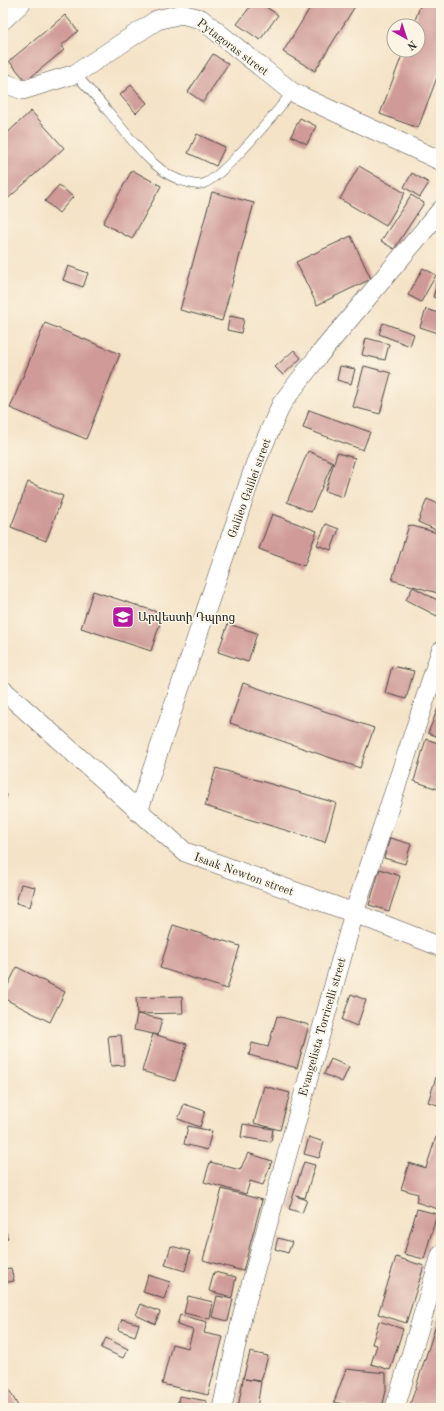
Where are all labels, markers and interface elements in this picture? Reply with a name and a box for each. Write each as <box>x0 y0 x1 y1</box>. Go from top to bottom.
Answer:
street label: Pytagoras street <box>194 17 270 78</box>
north arrow <box>386 18 426 58</box>
text: N <box>404 38 418 52</box>
street label: Galileo Galilei street <box>226 437 274 540</box>
school or university icon: Արվեստի Դպրոց <box>110 604 136 630</box>
place label: Արվեստի Դպրոց <box>138 612 235 624</box>
street label: Isaak Newton street <box>192 851 295 899</box>
street label: Evangelista Torricelli street <box>297 956 349 1098</box>

